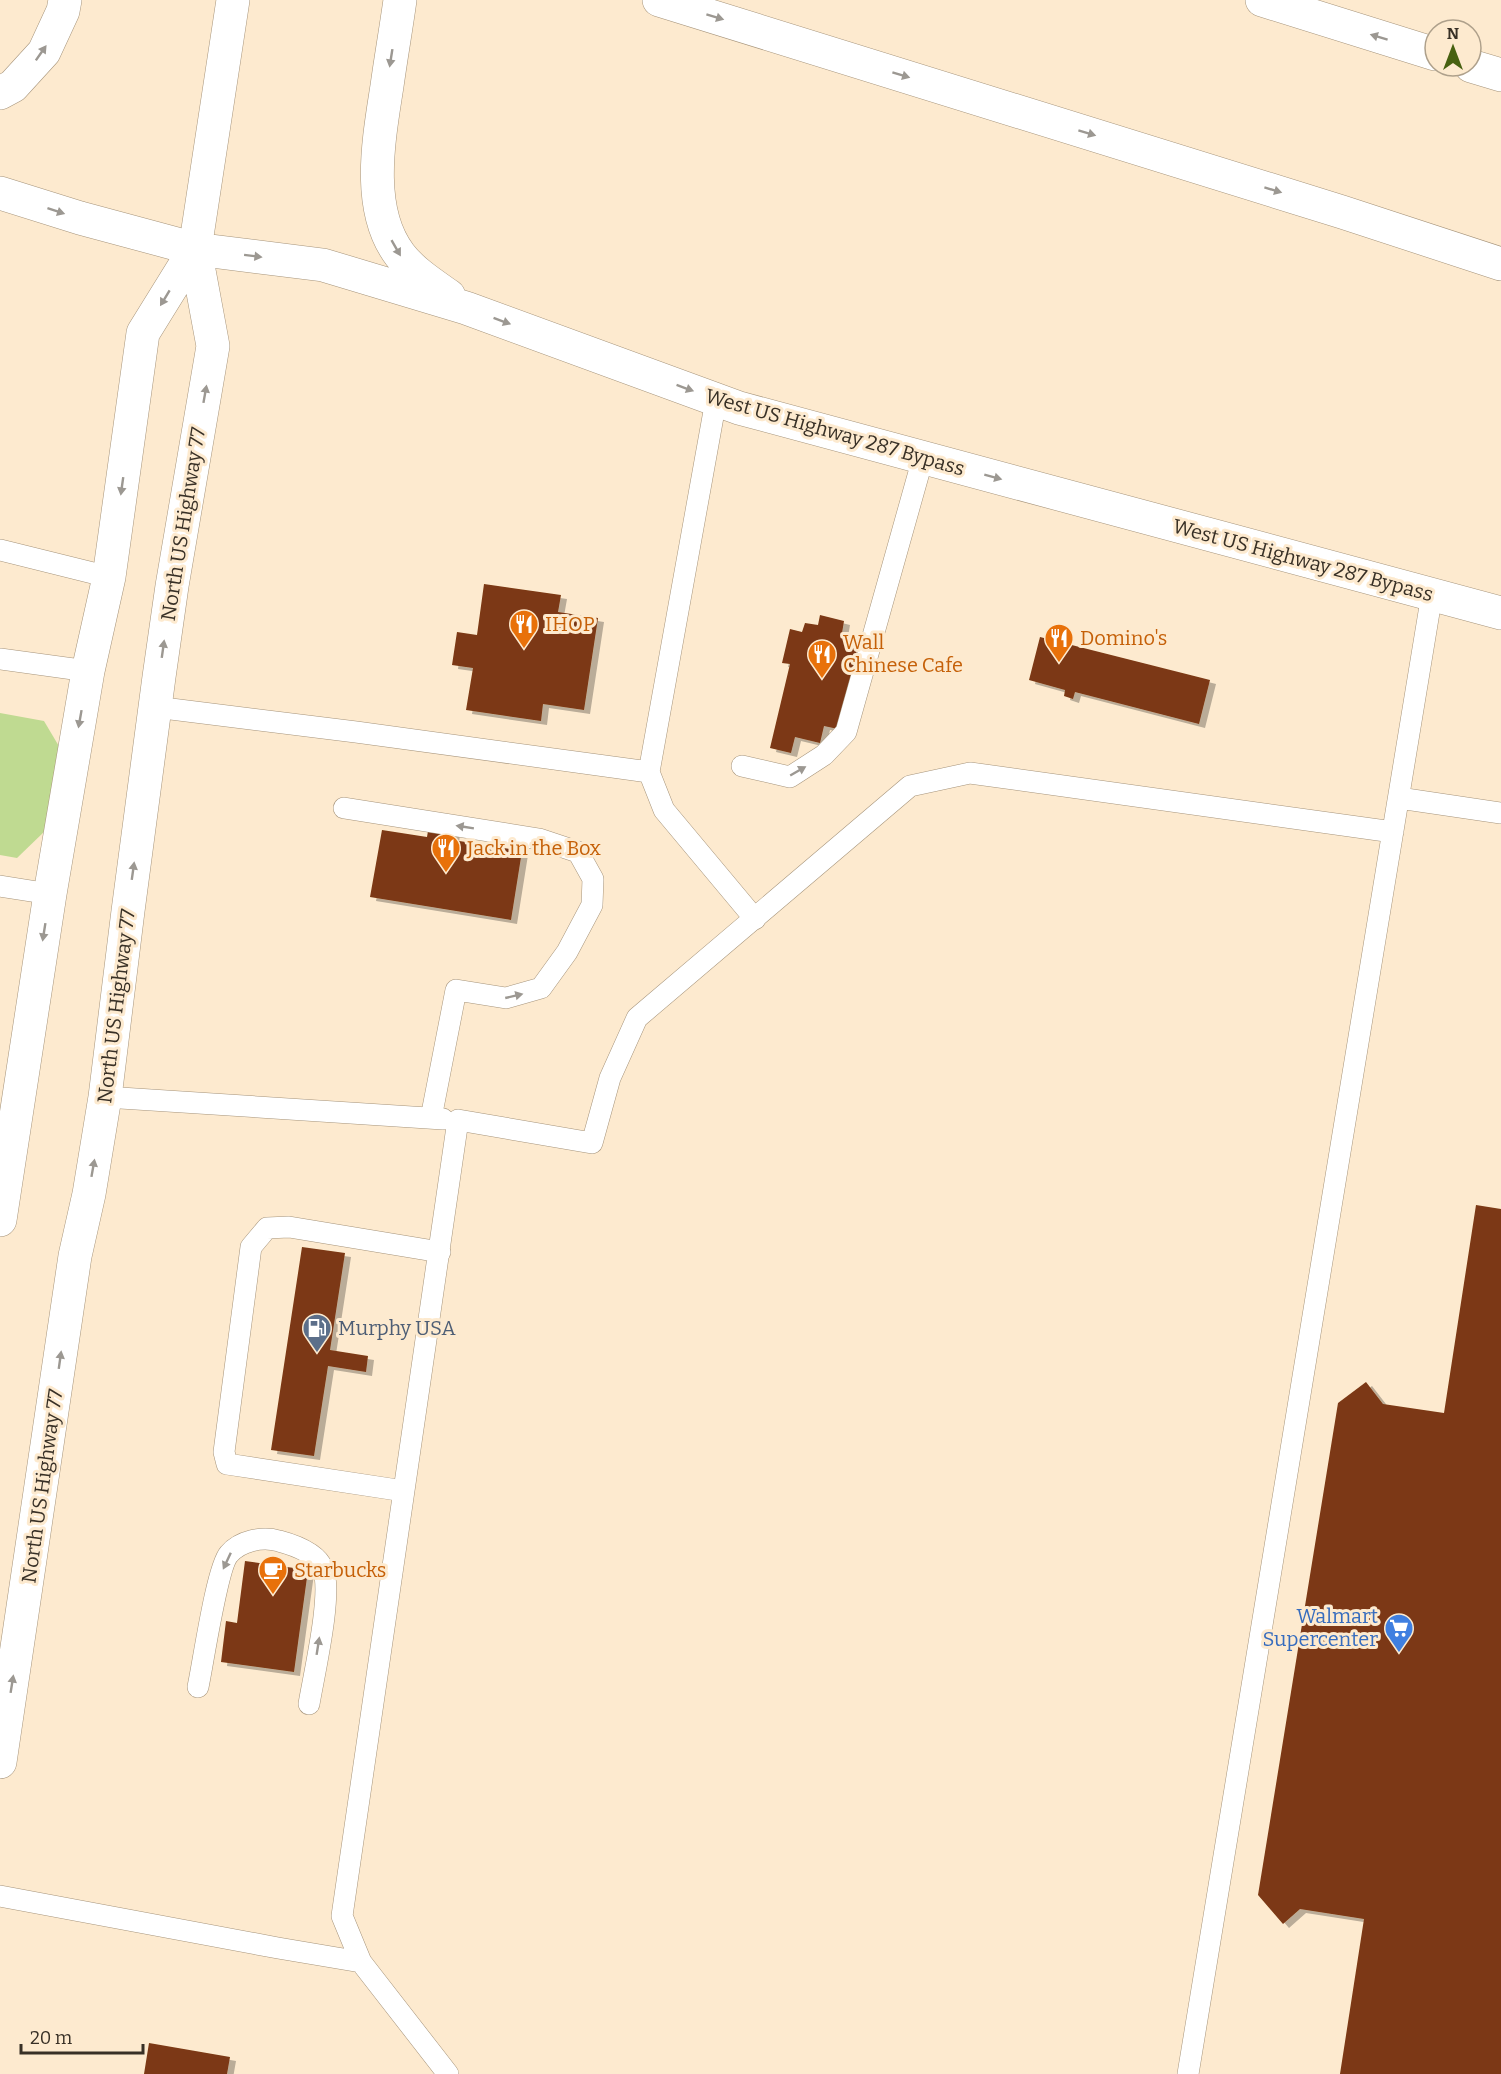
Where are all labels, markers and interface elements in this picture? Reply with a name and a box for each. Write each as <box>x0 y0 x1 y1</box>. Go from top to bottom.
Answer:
one-way arrow <box>706 13 724 22</box>
north arrow <box>1423 18 1483 78</box>
text: N <box>1447 24 1459 43</box>
one-way arrow <box>1370 32 1388 41</box>
one-way arrow <box>35 45 47 61</box>
one-way arrow <box>386 48 395 67</box>
one-way arrow <box>892 71 910 80</box>
one-way arrow <box>1078 129 1096 138</box>
one-way arrow <box>1264 186 1282 195</box>
one-way arrow <box>47 207 65 216</box>
one-way arrow <box>391 240 402 256</box>
one-way arrow <box>244 251 263 261</box>
one-way arrow <box>159 290 170 307</box>
one-way arrow <box>493 316 511 326</box>
street label: West US Highway 287 Bypass <box>703 383 967 481</box>
one-way arrow <box>676 384 694 394</box>
one-way arrow <box>200 385 209 404</box>
street label: North US Highway 77 <box>156 425 210 623</box>
one-way arrow <box>984 472 1003 482</box>
one-way arrow <box>117 477 126 496</box>
street label: West US Highway 287 Bypass <box>1170 514 1436 606</box>
restaurant icon: IHOP <box>508 608 540 650</box>
place label: IHOP <box>545 612 595 636</box>
restaurant icon: Domino's <box>1043 622 1075 664</box>
place label: Domino's <box>1080 626 1167 650</box>
place label: Wall Chinese Cafe <box>843 630 963 677</box>
restaurant icon: Wall Chinese Cafe <box>806 638 838 680</box>
one-way arrow <box>158 639 167 658</box>
one-way arrow <box>75 710 84 729</box>
one-way arrow <box>790 766 807 776</box>
one-way arrow <box>455 823 474 832</box>
restaurant icon: Jack in the Box <box>430 832 462 874</box>
place label: Jack in the Box <box>466 836 601 860</box>
one-way arrow <box>128 861 138 880</box>
street label: North US Highway 77 <box>92 907 140 1105</box>
one-way arrow <box>39 923 48 942</box>
one-way arrow <box>504 990 523 1000</box>
one-way arrow <box>89 1158 98 1177</box>
fuel station icon: Murphy USA <box>301 1312 333 1354</box>
place label: Murphy USA <box>338 1316 456 1340</box>
one-way arrow <box>55 1350 64 1369</box>
street label: North US Highway 77 <box>16 1387 68 1585</box>
one-way arrow <box>222 1553 231 1570</box>
cafe icon: Starbucks <box>257 1554 289 1596</box>
place label: Starbucks <box>294 1558 386 1582</box>
place label: Walmart Supercenter <box>1262 1604 1378 1651</box>
supermarket icon: Walmart Supercenter <box>1383 1612 1415 1654</box>
one-way arrow <box>314 1636 323 1655</box>
one-way arrow <box>8 1674 17 1693</box>
scale bar <box>21 2017 142 2055</box>
text: 20 m <box>30 2027 72 2049</box>

